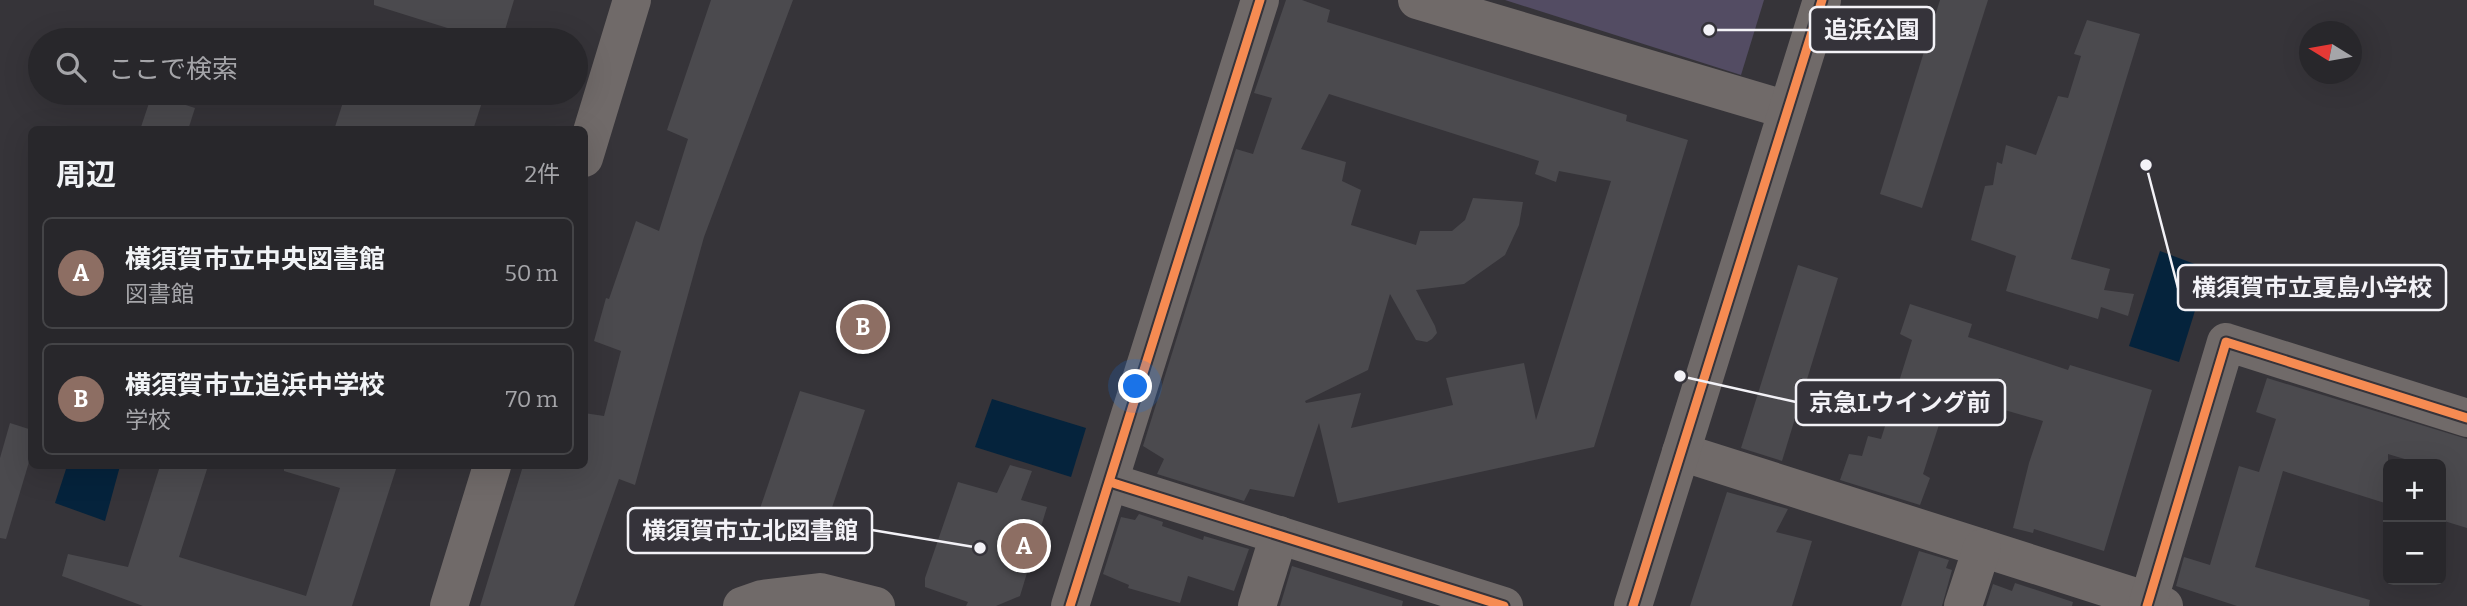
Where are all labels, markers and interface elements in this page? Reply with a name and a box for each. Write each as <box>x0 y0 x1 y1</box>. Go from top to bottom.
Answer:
callout: 追浜公園 <box>1810 7 1934 52</box>
text: 追浜公園 <box>1824 16 1920 44</box>
north arrow <box>2299 21 2362 84</box>
search box <box>28 28 588 105</box>
icon: search <box>52 48 90 86</box>
text: ここで検索 <box>108 54 238 85</box>
text: 周辺 <box>56 157 116 193</box>
text: 2件 <box>524 160 560 188</box>
text: 横須賀市立中央図書館 <box>125 244 385 275</box>
text: A <box>73 259 89 287</box>
text: 50 m <box>504 259 558 287</box>
callout: 横須賀市立夏島小学校 <box>2178 265 2446 310</box>
text: 横須賀市立夏島小学校 <box>2192 274 2432 302</box>
text: 図書館 <box>125 280 194 308</box>
pin: B <box>840 301 886 353</box>
your location <box>1118 369 1152 403</box>
text: 横須賀市立追浜中学校 <box>125 370 385 401</box>
callout: 京急Lウイング前 <box>1796 380 2005 425</box>
text: B <box>74 385 88 413</box>
text: 70 m <box>506 385 558 413</box>
text: 京急Lウイング前 <box>1809 389 1991 417</box>
text: 学校 <box>125 406 171 434</box>
map controls <box>2383 459 2446 585</box>
button: + <box>2383 459 2446 522</box>
callout: 横須賀市立北図書館 <box>628 508 872 553</box>
text: 横須賀市立北図書館 <box>642 517 858 545</box>
pin: A <box>1001 520 1047 572</box>
button: − <box>2383 522 2446 585</box>

